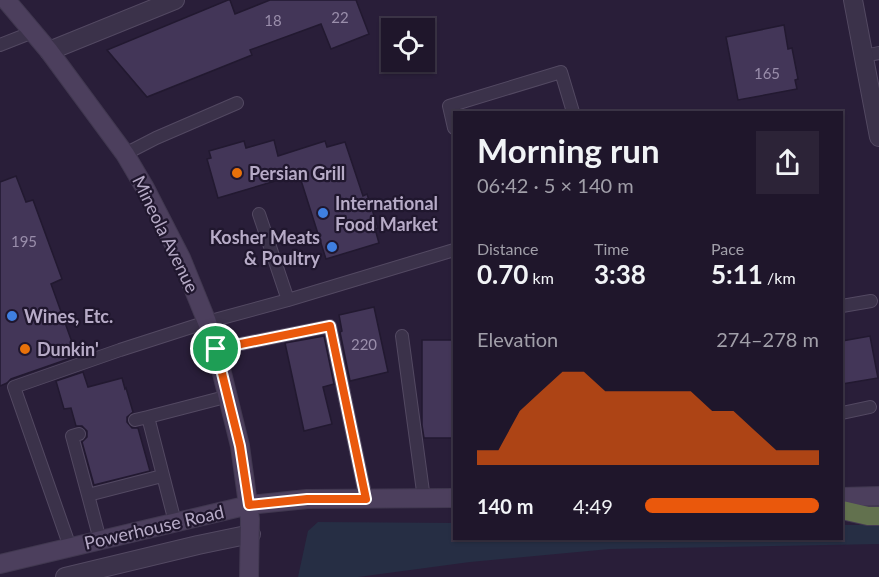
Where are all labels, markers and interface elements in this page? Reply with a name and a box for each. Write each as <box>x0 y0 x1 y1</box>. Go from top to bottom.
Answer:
house number: 22 <box>331 8 349 26</box>
house number: 18 <box>264 11 282 29</box>
map controls <box>381 18 435 72</box>
button: locate <box>381 18 435 72</box>
house number: 165 <box>754 64 780 82</box>
text: Morning run <box>477 130 660 170</box>
button: share <box>756 131 819 194</box>
place label: Persian Grill <box>249 162 345 184</box>
marker: Persian Grill <box>230 166 244 180</box>
street label: Mineola Avenue <box>128 172 204 296</box>
text: 06:42 · 5 × 140 m <box>477 173 634 197</box>
place label: International Food Market <box>335 192 438 235</box>
marker: International Food Market <box>316 206 330 220</box>
place label: Kosher Meats & Poultry <box>210 226 320 269</box>
house number: 195 <box>11 232 37 250</box>
text: Distance <box>477 239 538 258</box>
text: Time <box>594 239 629 258</box>
text: Pace <box>711 239 744 258</box>
marker: Kosher Meats & Poultry <box>325 240 339 254</box>
text: 0.70 <box>477 258 528 290</box>
text: 3:38 <box>594 258 646 290</box>
text: 5:11 <box>711 258 763 290</box>
text: km <box>528 268 554 287</box>
text: /km <box>763 268 796 287</box>
place label: Wines, Etc. <box>24 305 113 327</box>
marker: Wines, Etc. <box>5 309 19 323</box>
pin <box>190 323 241 374</box>
text: Elevation <box>477 327 558 351</box>
text: 274–278 m <box>716 327 819 351</box>
icon: arrive <box>199 332 232 365</box>
house number: 220 <box>351 335 377 353</box>
place label: Dunkin' <box>37 338 99 360</box>
marker: Dunkin' <box>18 342 32 356</box>
text: 140 m <box>477 494 533 518</box>
text: 4:49 <box>573 494 613 518</box>
street label: Powerhouse Road <box>82 500 226 554</box>

